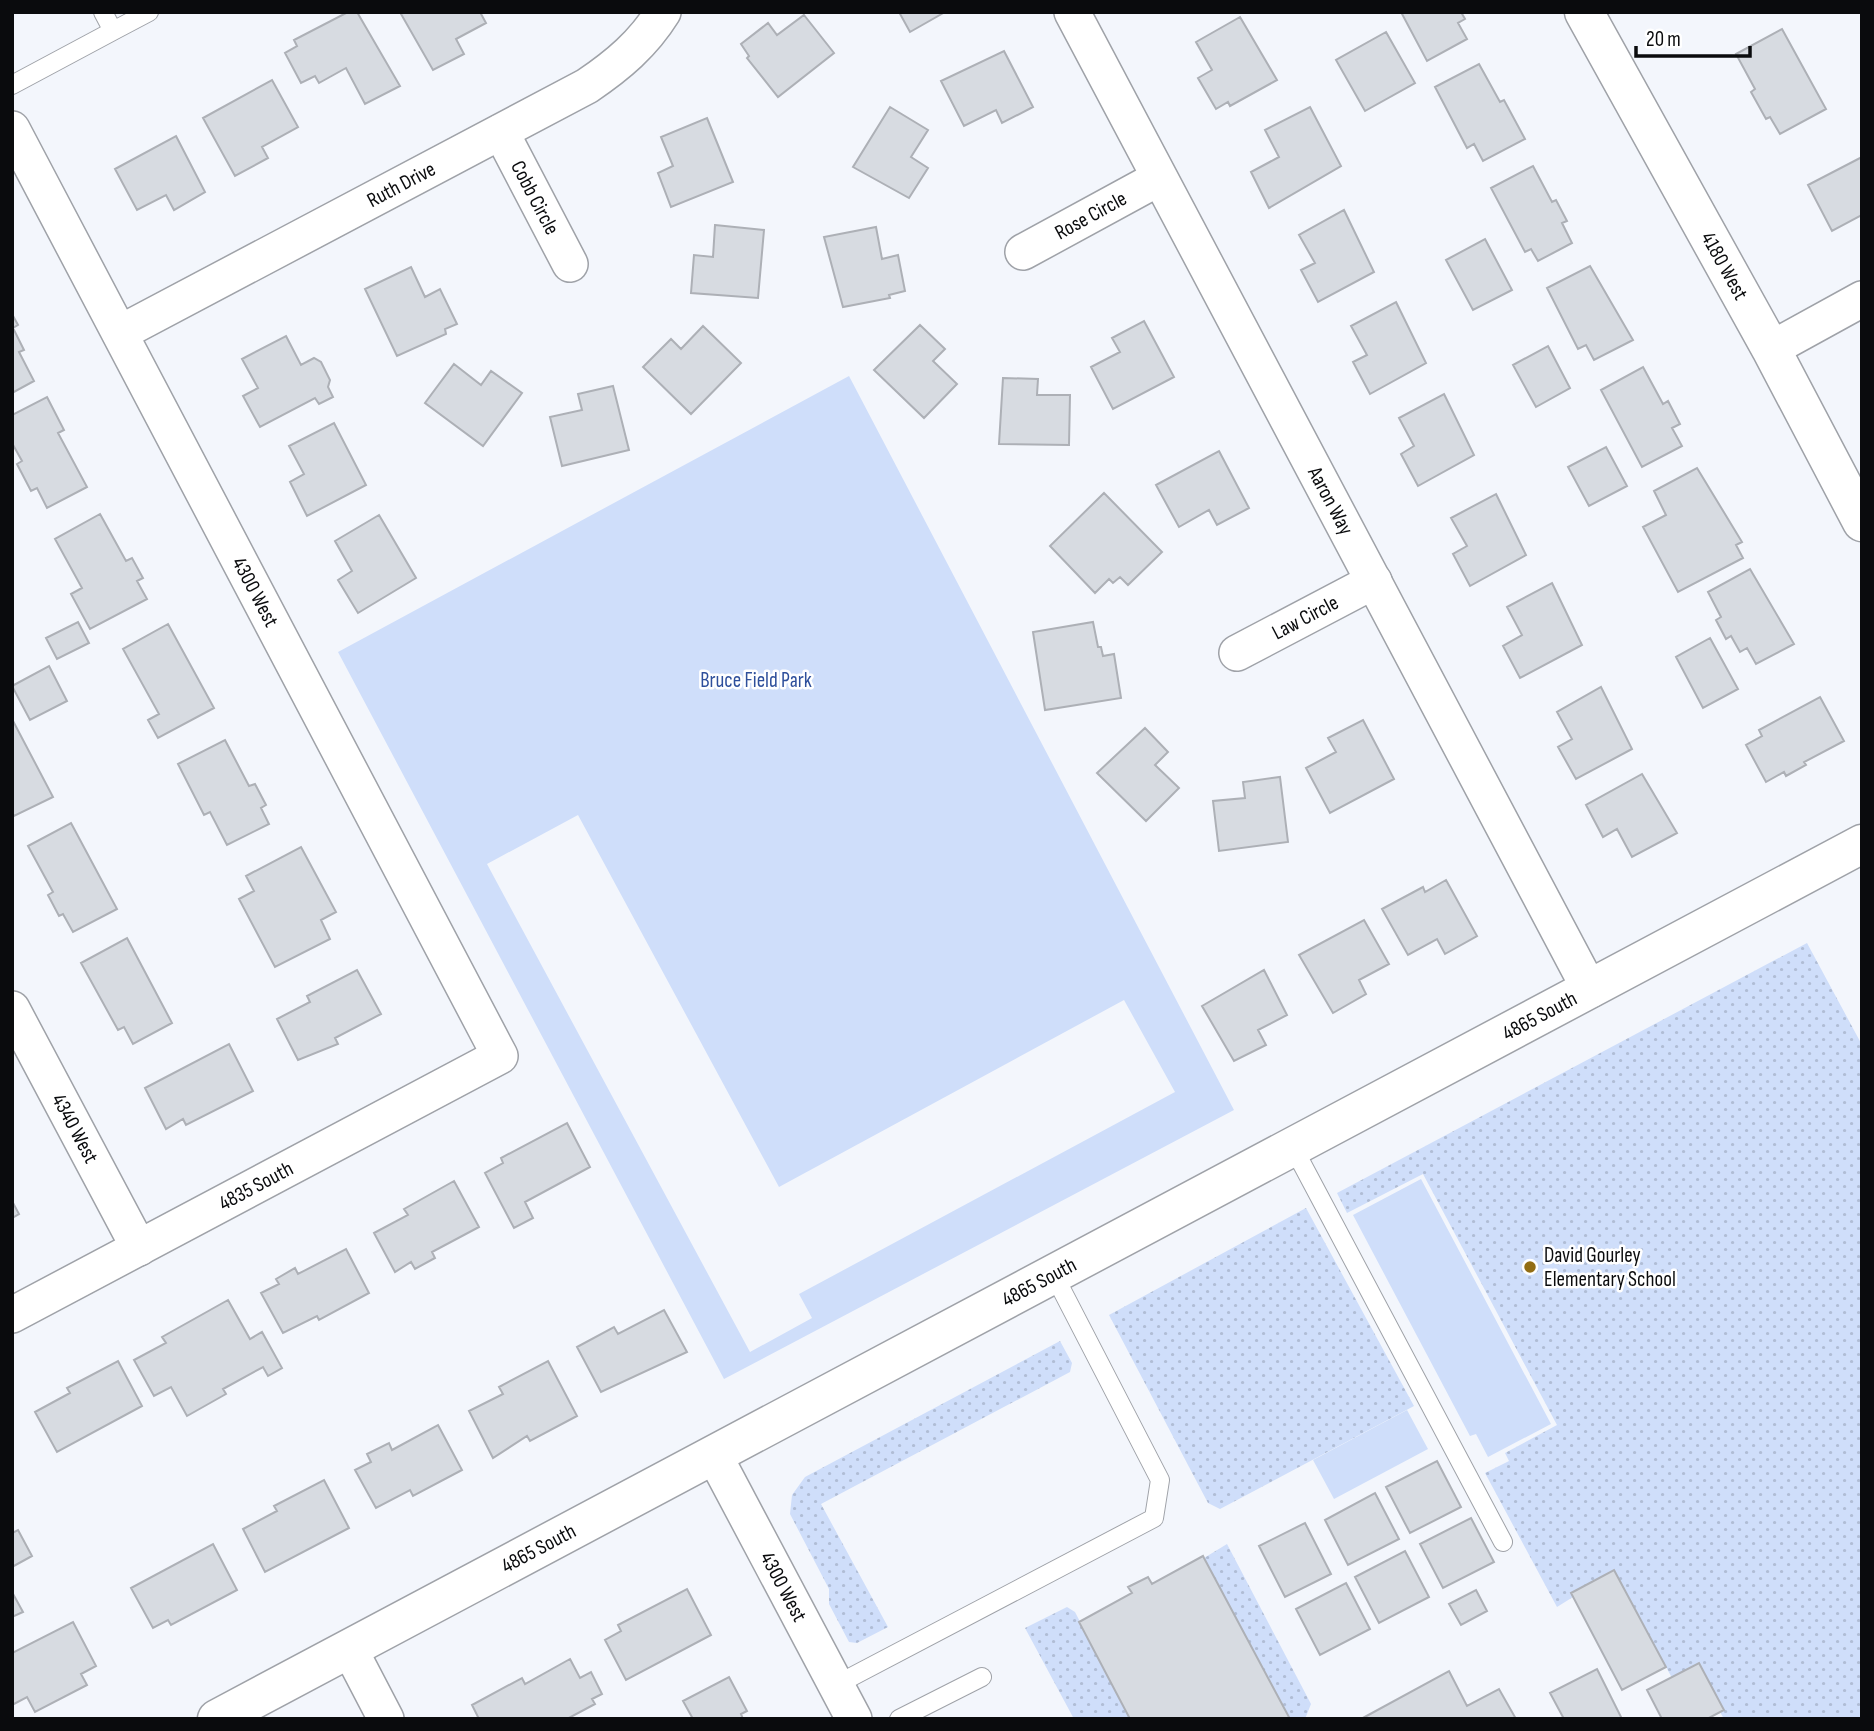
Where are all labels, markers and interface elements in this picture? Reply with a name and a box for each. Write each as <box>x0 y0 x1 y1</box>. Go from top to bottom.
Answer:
scale bar <box>1636 14 1750 58</box>
text: 20 m <box>1646 27 1681 52</box>
street label: Ruth Drive <box>363 156 440 213</box>
street label: Cobb Circle <box>506 156 565 239</box>
street label: Rose Circle <box>1050 186 1131 245</box>
street label: 4180 West <box>1696 227 1754 304</box>
street label: Aaron Way <box>1302 462 1359 539</box>
street label: 4300 West <box>227 553 284 631</box>
street label: Law Circle <box>1268 589 1343 645</box>
park label: Bruce Field Park <box>700 668 812 693</box>
street label: 4865 South <box>1498 985 1581 1046</box>
street label: 4340 West <box>47 1089 104 1167</box>
street label: 4835 South <box>215 1156 297 1216</box>
place label: David Gourley Elementary School <box>1544 1243 1676 1292</box>
street label: 4865 South <box>997 1252 1081 1312</box>
marker: David Gourley Elementary School <box>1522 1259 1538 1275</box>
street label: 4865 South <box>497 1518 580 1578</box>
street label: 4300 West <box>755 1547 813 1626</box>

